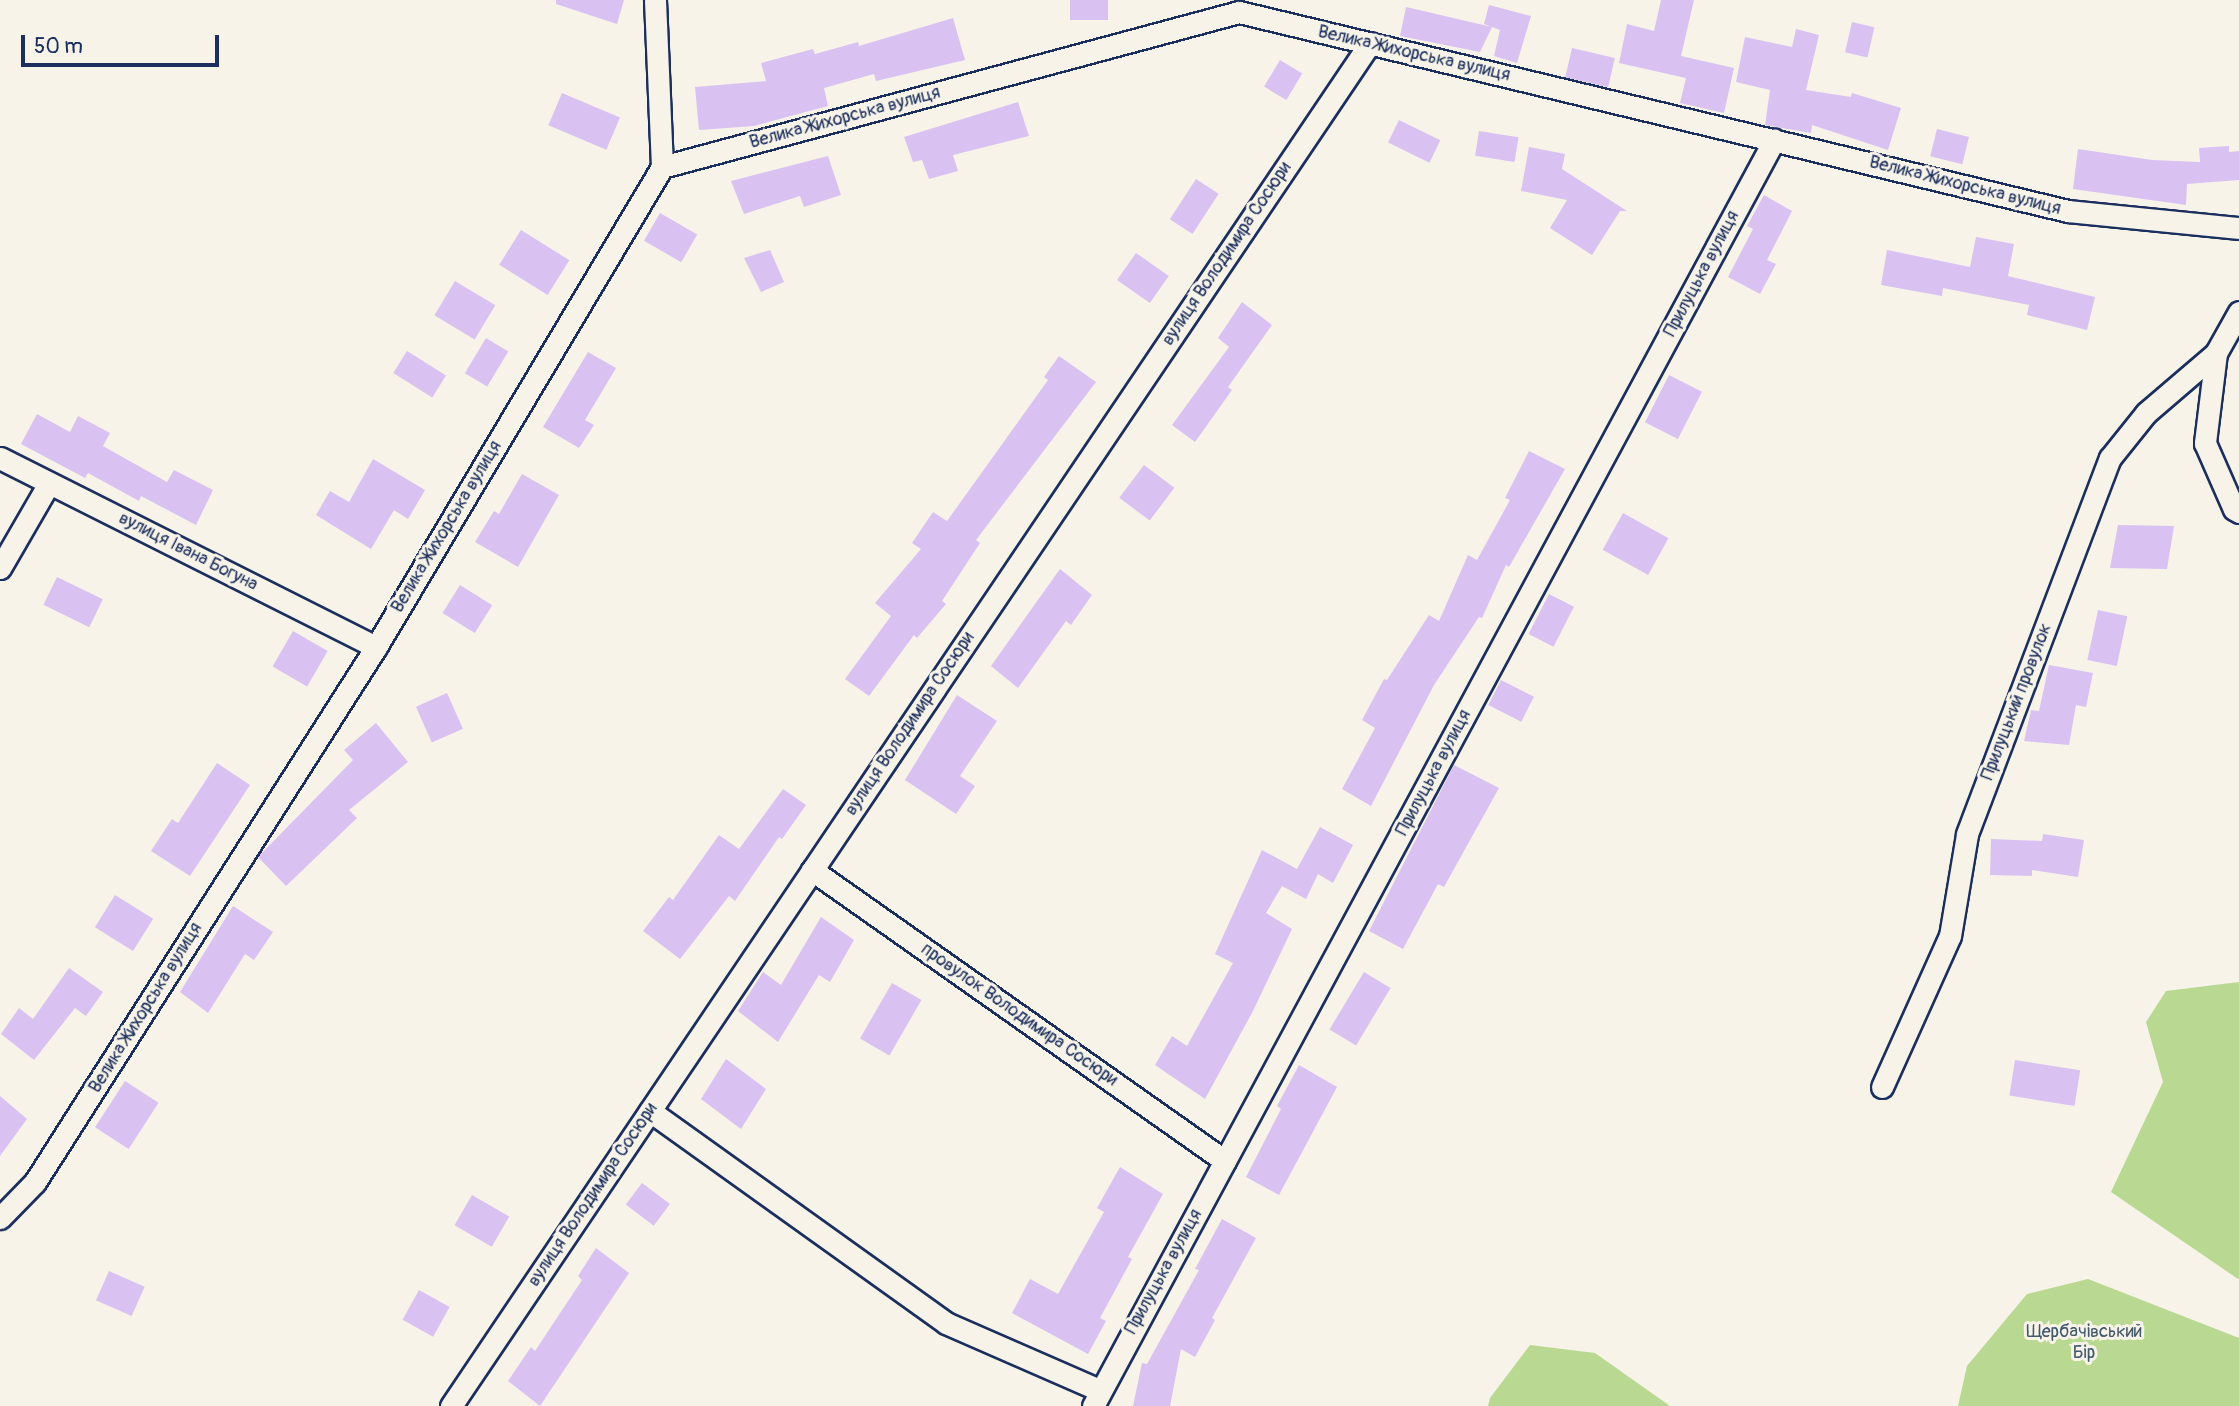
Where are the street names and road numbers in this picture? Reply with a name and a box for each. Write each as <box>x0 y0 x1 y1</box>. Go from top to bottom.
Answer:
street label: Велика Жихорська вулиця <box>1316 21 1512 87</box>
street label: Велика Жихорська вулиця <box>747 82 943 154</box>
street label: Велика Жихорська вулиця <box>1867 152 2063 220</box>
street label: вулиця Володимира Сосюри <box>1157 158 1297 350</box>
street label: Прилуцька вулиця <box>1660 207 1744 341</box>
street label: Велика Жихорська вулиця <box>387 437 507 617</box>
street label: вулиця Івана Богуна <box>115 508 261 596</box>
street label: Прилуцький провулок <box>1977 621 2057 783</box>
street label: вулиця Володимира Сосюри <box>840 628 980 820</box>
street label: Прилуцька вулиця <box>1392 706 1476 840</box>
street label: Велика Жихорська вулиця <box>85 919 207 1097</box>
street label: провулок Володимира Сосюри <box>917 939 1121 1091</box>
street label: вулиця Володимира Сосюри <box>523 1099 663 1291</box>
street label: Прилуцька вулиця <box>1121 1206 1207 1338</box>

